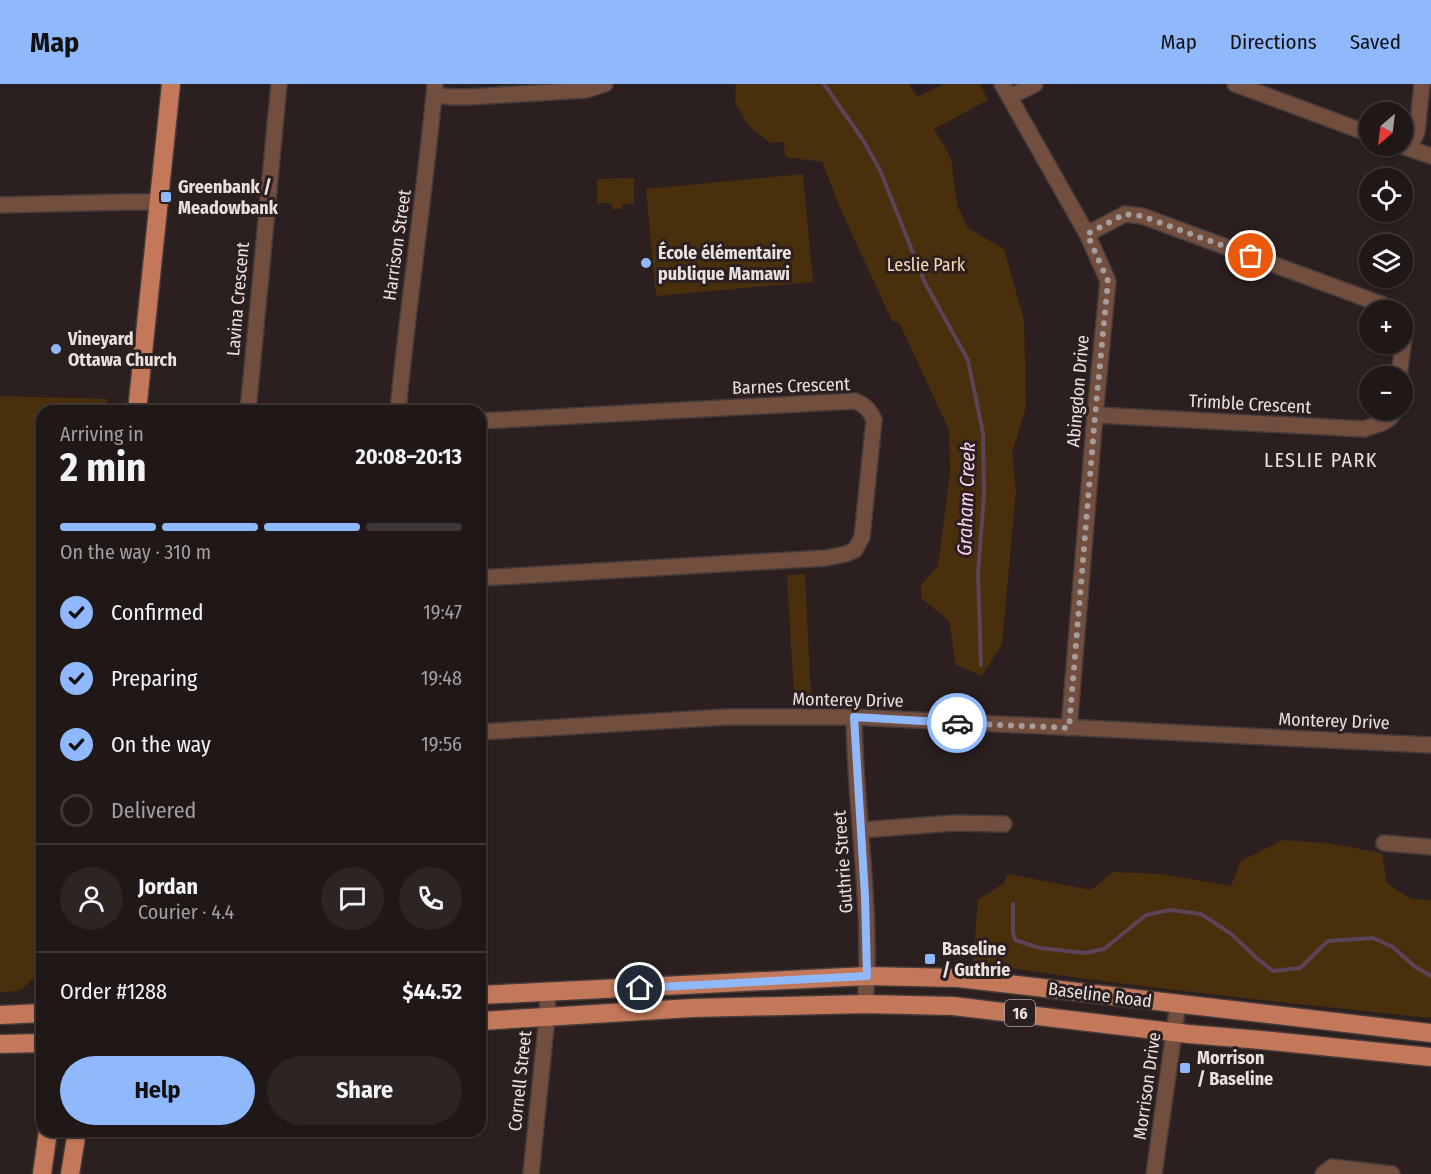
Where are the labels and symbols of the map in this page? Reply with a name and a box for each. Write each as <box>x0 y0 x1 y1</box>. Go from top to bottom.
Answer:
north arrow <box>1359 102 1413 156</box>
place label: Greenbank / Meadowbank <box>178 176 279 219</box>
street label: Harrison Street <box>378 188 416 302</box>
marker: Greenbank / Meadowbank <box>159 190 173 204</box>
pin <box>1225 230 1276 281</box>
street label: Lavina Crescent <box>222 241 254 357</box>
place label: École élémentaire publique Mamawi <box>658 241 791 285</box>
park label: Leslie Park <box>887 254 966 276</box>
marker: École élémentaire publique Mamawi <box>639 256 653 270</box>
place label: Vineyard Ottawa Church <box>67 328 177 371</box>
street label: Abingdon Drive <box>1062 334 1094 448</box>
marker: Vineyard Ottawa Church <box>49 342 63 356</box>
street label: Barnes Crescent <box>732 373 851 399</box>
street label: Trimble Crescent <box>1188 390 1312 418</box>
water label: Graham Creek <box>952 442 980 556</box>
district label: LESLIE PARK <box>1264 448 1378 472</box>
street label: Monterey Drive <box>792 688 904 712</box>
courier <box>927 693 987 753</box>
street label: Monterey Drive <box>1278 708 1390 734</box>
street label: Guthrie Street <box>828 810 858 914</box>
place label: Baseline / Guthrie <box>942 938 1010 981</box>
marker: Baseline / Guthrie <box>923 952 937 966</box>
pin <box>614 962 665 1013</box>
street label: Baseline Road <box>1047 978 1153 1012</box>
road number: 16 <box>1005 1000 1035 1026</box>
street label: Cornell Street <box>504 1030 536 1132</box>
street label: Morrison Drive <box>1129 1031 1165 1141</box>
place label: Morrison / Baseline <box>1197 1047 1273 1090</box>
marker: Morrison / Baseline <box>1178 1061 1192 1075</box>

